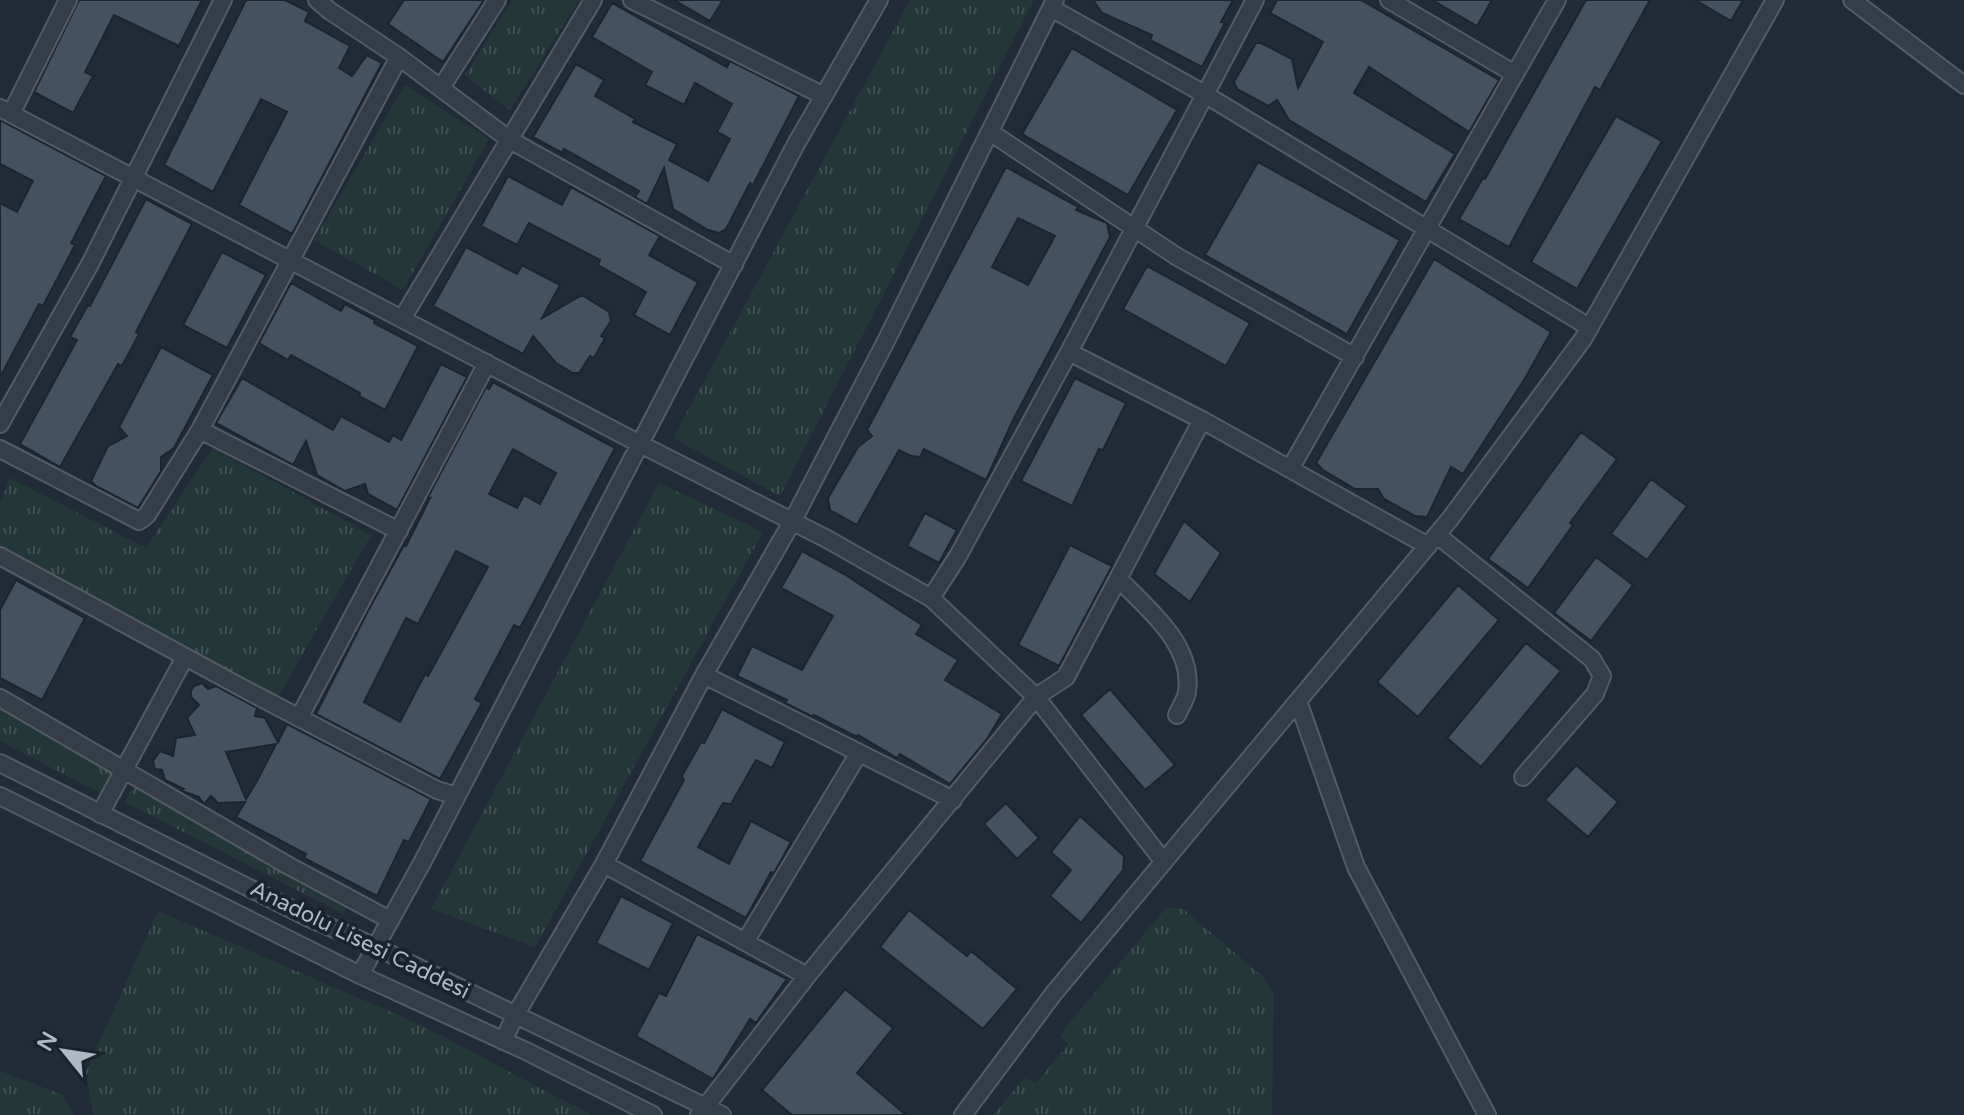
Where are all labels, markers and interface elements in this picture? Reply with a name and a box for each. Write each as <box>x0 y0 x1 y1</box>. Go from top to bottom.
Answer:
street label: Anadolu Lisesi Caddesi <box>246 876 474 1004</box>
north arrow <box>24 1011 104 1091</box>
text: N <box>32 1027 63 1056</box>

